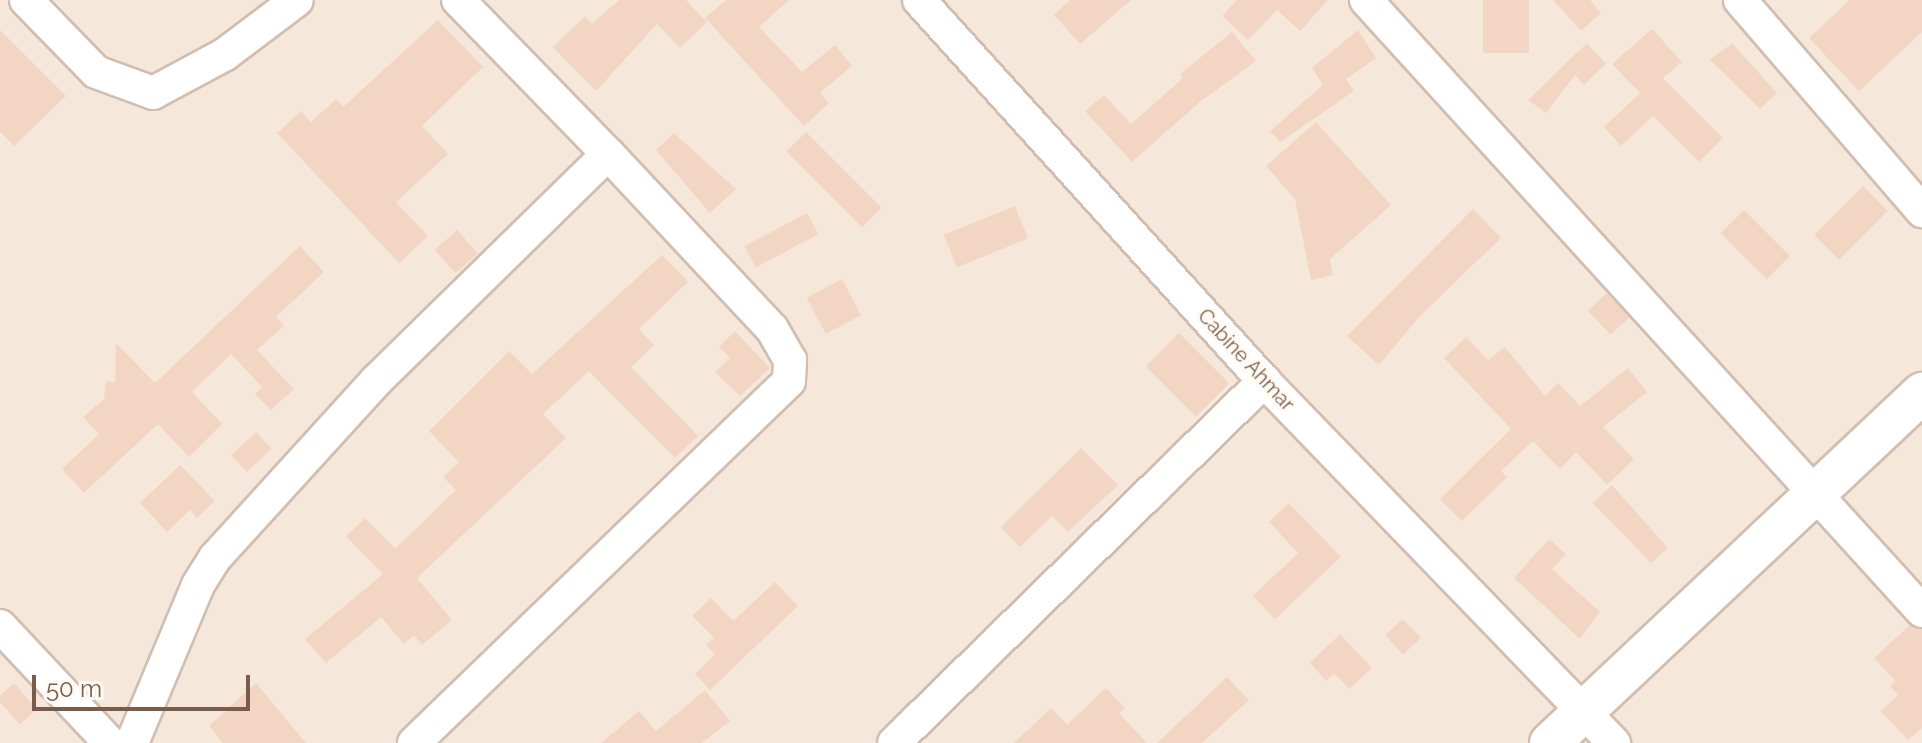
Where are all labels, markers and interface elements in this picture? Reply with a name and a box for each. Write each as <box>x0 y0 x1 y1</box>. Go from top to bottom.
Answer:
street label: Cabine Ahmar <box>1192 304 1300 416</box>
scale bar <box>36 659 254 709</box>
text: 50 m <box>46 674 102 703</box>

